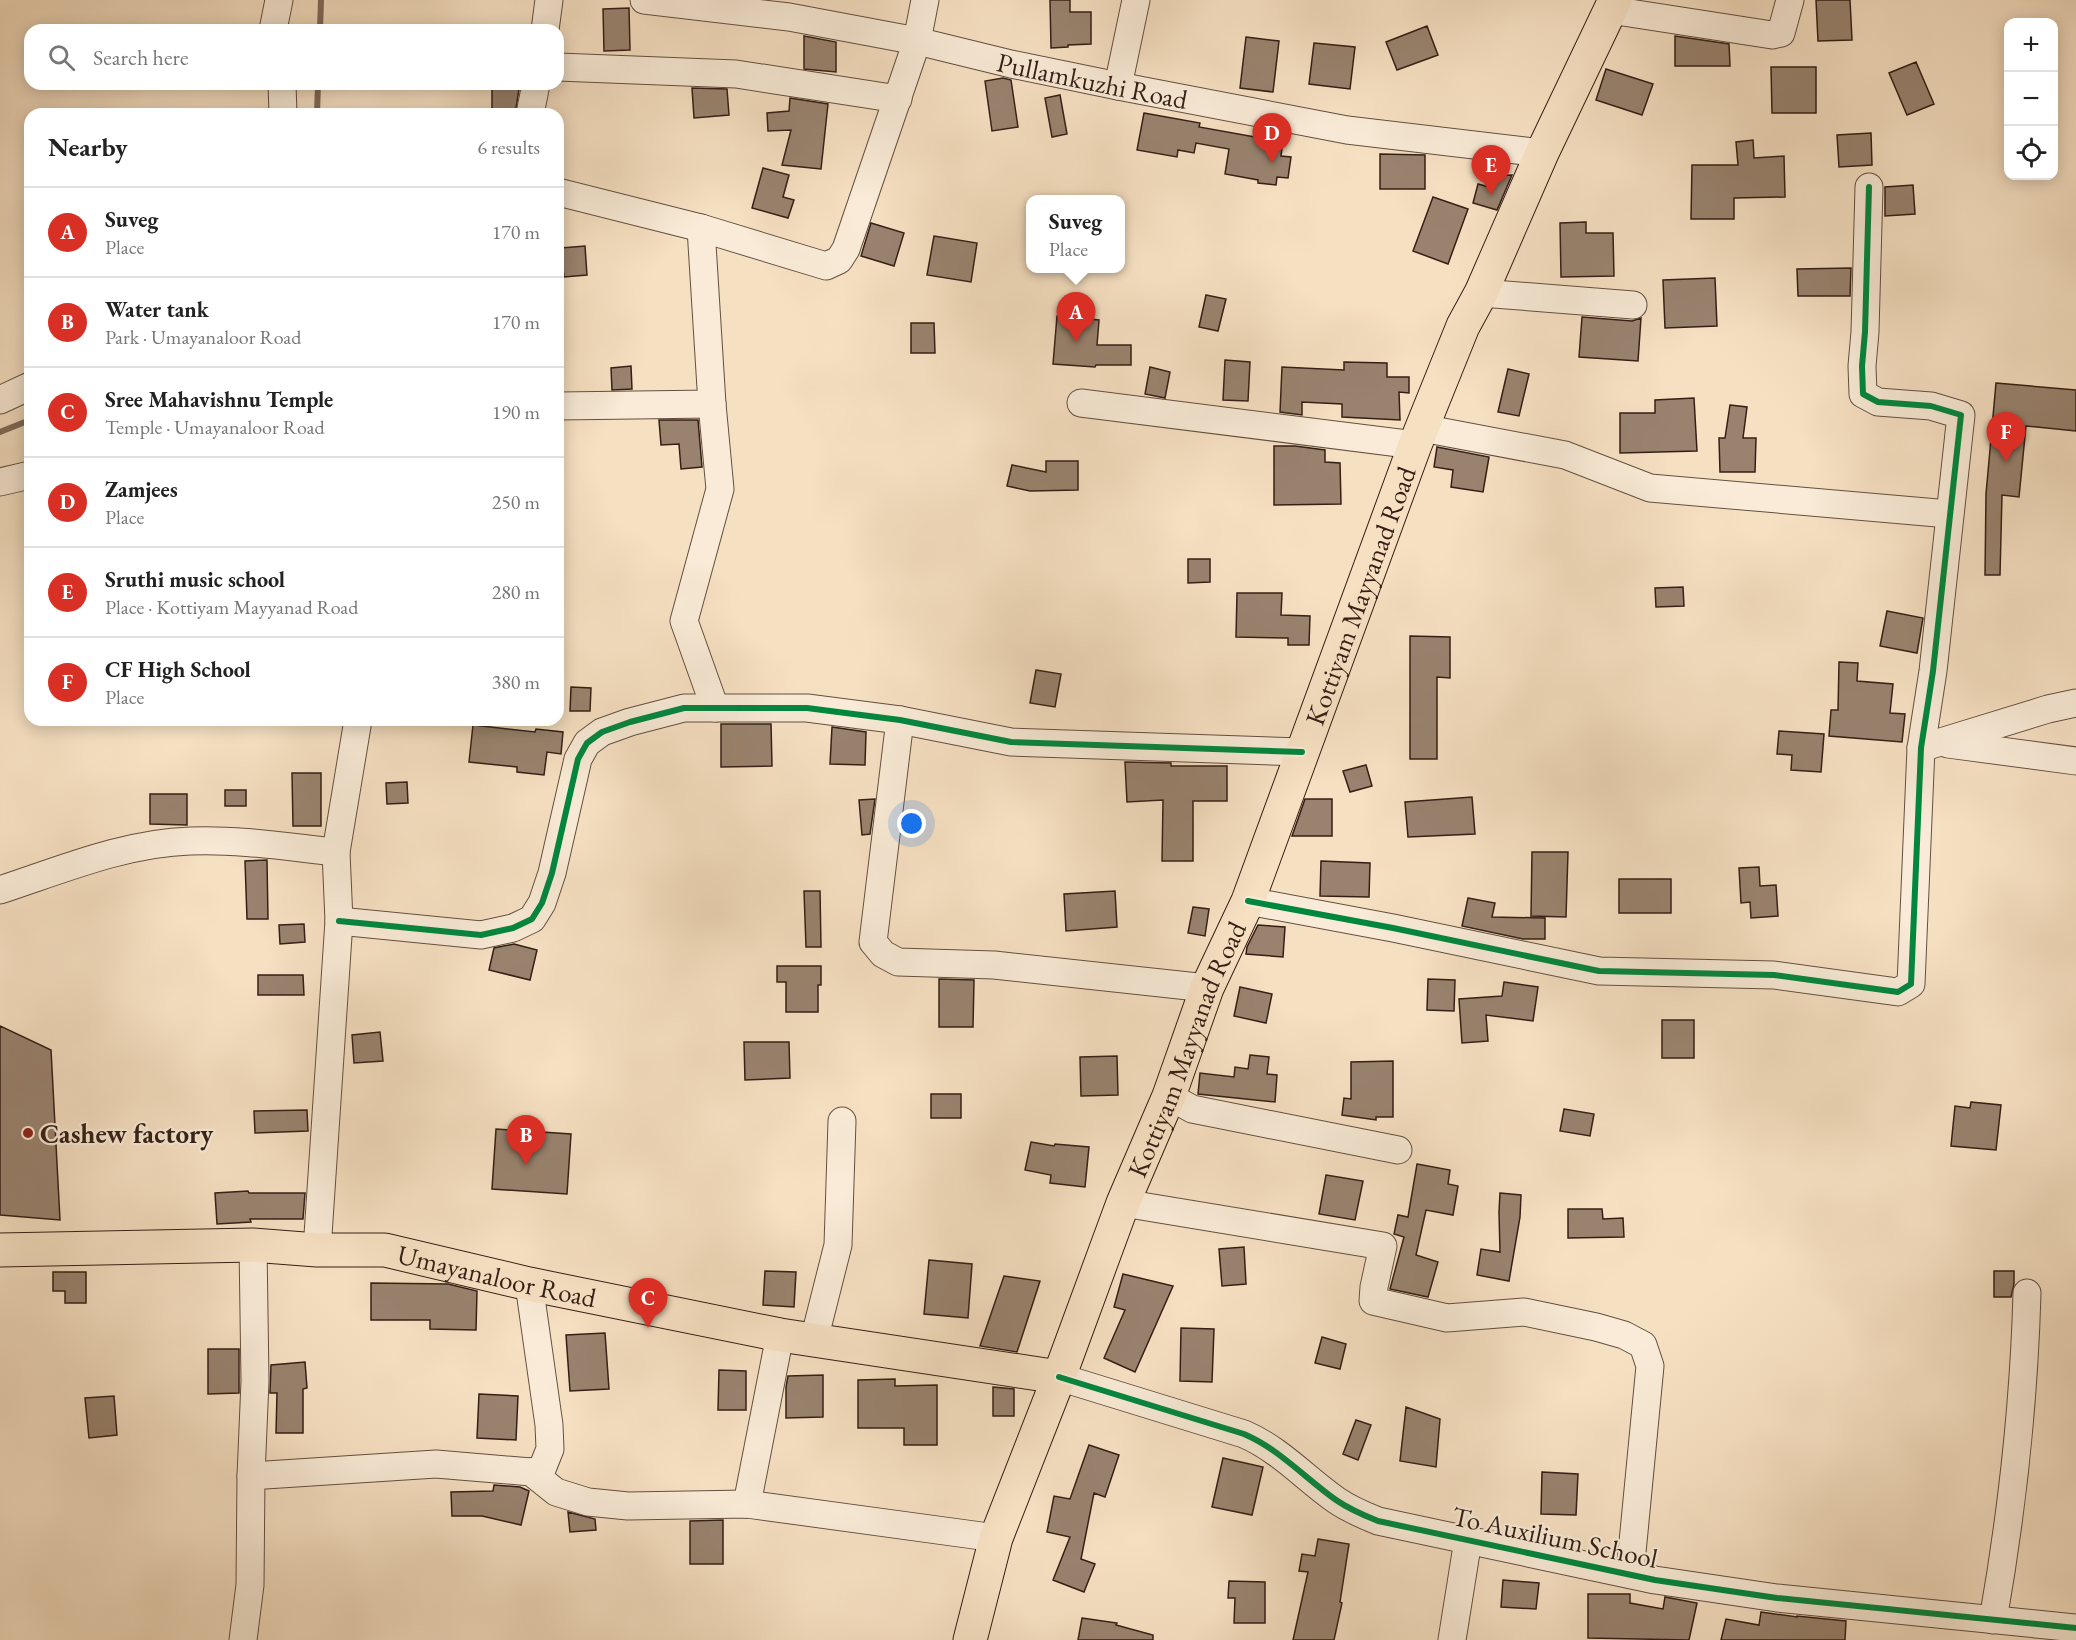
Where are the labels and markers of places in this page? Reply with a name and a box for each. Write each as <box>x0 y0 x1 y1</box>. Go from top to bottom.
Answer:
pin: D <box>1252 114 1292 163</box>
pin: E <box>1472 146 1510 195</box>
pin: A <box>1056 292 1096 342</box>
pin: F <box>1986 412 2026 462</box>
place label: Cashew factory <box>40 1116 214 1151</box>
pin: B <box>506 1116 546 1165</box>
marker: Cashew factory <box>21 1126 35 1140</box>
pin: C <box>628 1278 668 1328</box>

